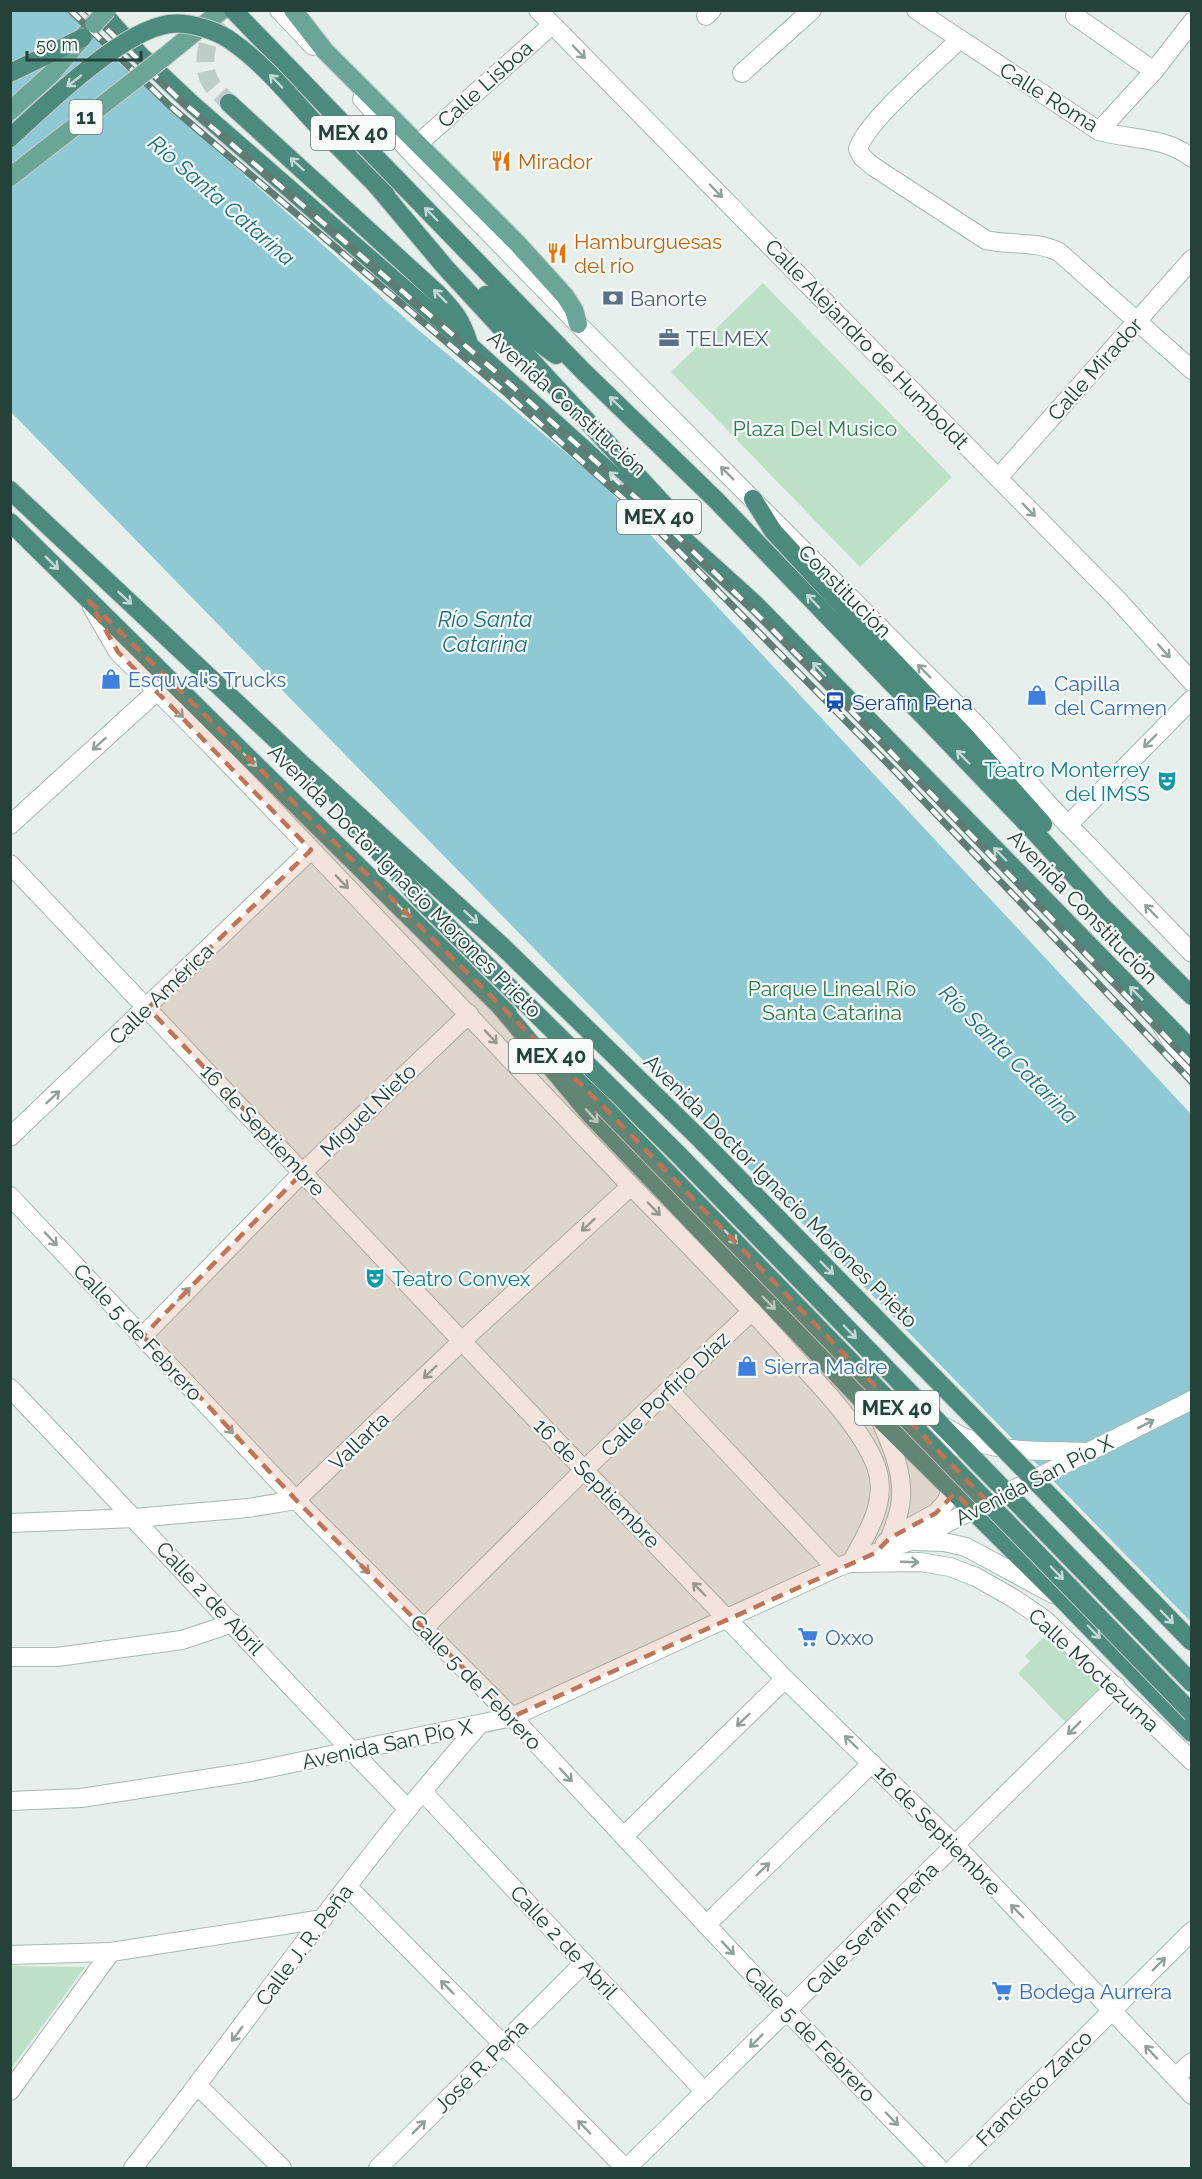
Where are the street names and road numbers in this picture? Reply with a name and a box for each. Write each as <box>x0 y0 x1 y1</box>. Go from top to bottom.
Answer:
street label: Calle Lisboa <box>432 35 538 133</box>
street label: Calle Roma <box>995 57 1103 137</box>
road number: 11 <box>70 100 103 134</box>
road number: MEX 40 <box>311 116 395 150</box>
street label: Calle Alejandro de Humboldt <box>760 234 974 454</box>
street label: Calle Mirador <box>1042 312 1148 426</box>
street label: Avenida Constitución <box>483 325 651 481</box>
road number: MEX 40 <box>617 500 701 534</box>
street label: Constitución <box>793 539 897 643</box>
street label: Avenida Doctor Ignacio Morones Prieto <box>263 739 547 1023</box>
street label: Avenida Constitución <box>1003 825 1163 989</box>
street label: Calle América <box>104 938 218 1050</box>
road number: MEX 40 <box>509 1039 593 1073</box>
street label: Avenida Doctor Ignacio Morones Prieto <box>639 1049 923 1333</box>
street label: Miguel Nieto <box>315 1058 421 1162</box>
street label: 16 de Septiembre <box>195 1059 331 1201</box>
street label: Calle 5 de Febrero <box>68 1258 208 1406</box>
street label: Calle Porfirio Díaz <box>595 1326 735 1462</box>
road number: MEX 40 <box>855 1391 939 1425</box>
street label: Vallarta <box>324 1407 394 1475</box>
street label: 16 de Septiembre <box>529 1413 665 1553</box>
street label: Avenida San Pío X <box>951 1429 1118 1531</box>
street label: Calle 2 de Abril <box>151 1536 269 1660</box>
street label: Calle Moctezuma <box>1023 1603 1165 1737</box>
street label: Calle 5 de Febrero <box>405 1609 547 1755</box>
street label: Avenida San Pío X <box>299 1714 475 1774</box>
street label: 16 de Septiembre <box>870 1760 1006 1900</box>
street label: Calle Serafín Peña <box>801 1857 943 1999</box>
street label: Calle J. R. Peña <box>250 1879 358 2011</box>
street label: Calle 2 de Abril <box>505 1880 623 2004</box>
street label: Calle 5 de Febrero <box>739 1961 881 2107</box>
street label: José R. Peña <box>429 2014 533 2118</box>
street label: Francisco Zarco <box>971 2025 1097 2151</box>

